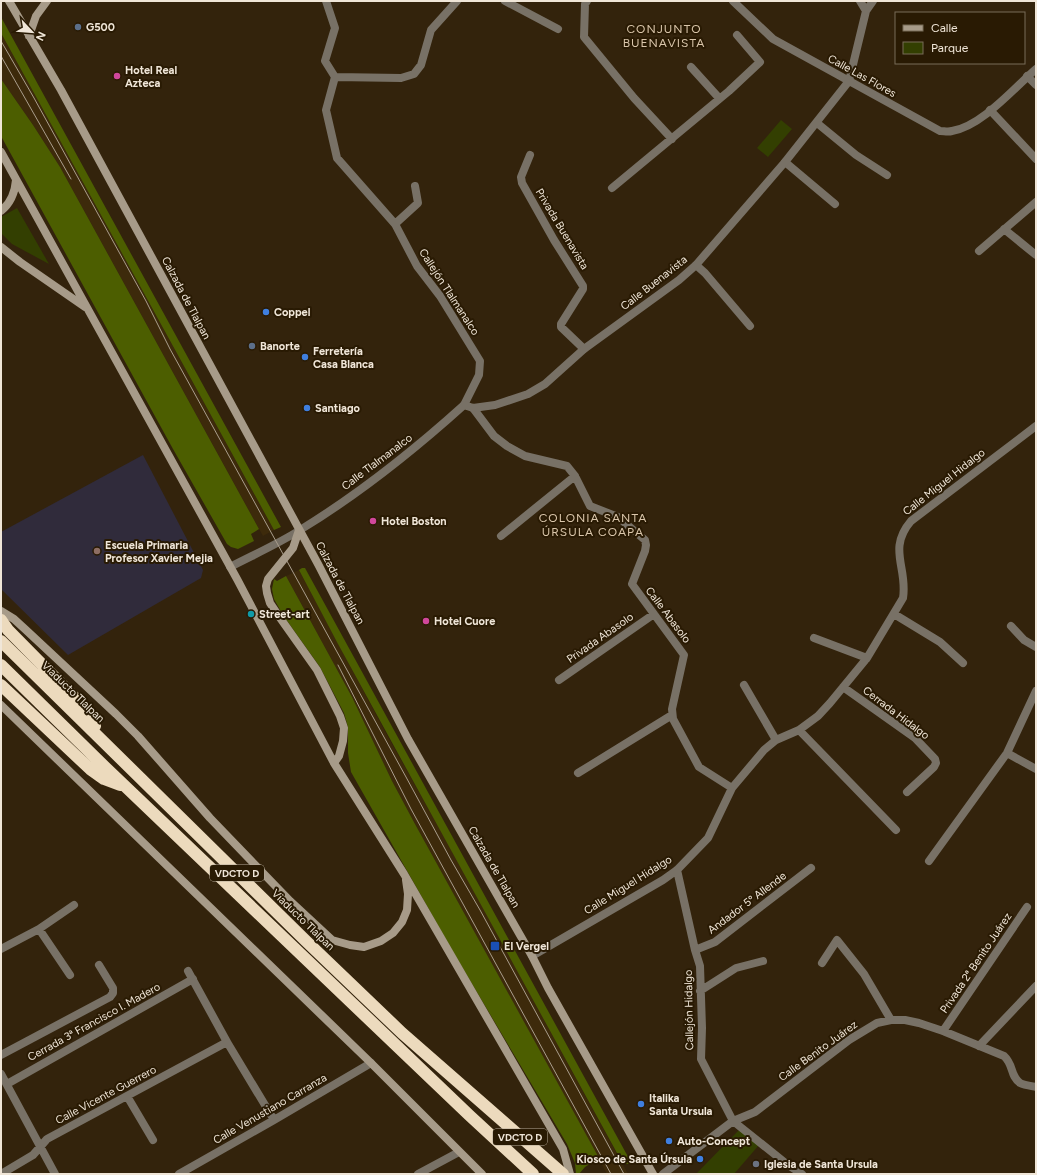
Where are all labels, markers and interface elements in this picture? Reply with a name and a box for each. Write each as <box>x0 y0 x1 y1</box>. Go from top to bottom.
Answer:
north arrow <box>12 12 52 52</box>
legend <box>895 12 1025 64</box>
place label: G500 <box>86 21 115 34</box>
text: Calle <box>931 21 958 35</box>
marker: G500 <box>73 22 83 32</box>
district label: CONJUNTO BUENAVISTA <box>623 22 705 50</box>
text: N <box>33 29 48 43</box>
text: Parque <box>931 41 969 55</box>
street label: Calle Las Flores <box>826 52 898 100</box>
place label: Hotel Real Azteca <box>125 64 177 90</box>
marker: Hotel Real Azteca <box>112 71 122 81</box>
street label: Privada Buenavista <box>533 186 591 272</box>
street label: Callejón Tlalmanalco <box>416 246 482 338</box>
street label: Calle Buenavista <box>618 253 690 313</box>
street label: Calzada de Tlalpan <box>159 254 213 342</box>
place label: Coppel <box>274 306 311 319</box>
marker: Coppel <box>261 307 271 317</box>
place label: Banorte <box>260 340 300 353</box>
marker: Banorte <box>247 341 257 351</box>
place label: Ferretería Casa Blanca <box>313 345 374 371</box>
marker: Ferretería Casa Blanca <box>300 352 310 362</box>
place label: Santiago <box>315 402 361 415</box>
marker: Santiago <box>302 403 312 413</box>
street label: Calle Tlalmanalco <box>339 431 415 493</box>
street label: Calle Miguel Hidalgo <box>900 446 988 518</box>
district label: COLONIA SANTA ÚRSULA COAPA <box>539 511 647 539</box>
place label: Hotel Boston <box>381 515 447 528</box>
marker: Hotel Boston <box>368 516 378 526</box>
place label: Escuela Primaria Profesor Xavier Mejia <box>105 539 213 565</box>
street label: Calzada de Tlalpan <box>313 539 367 627</box>
marker: Escuela Primaria Profesor Xavier Mejia <box>92 546 102 556</box>
street label: Calle Abasolo <box>643 584 693 646</box>
place label: Street-art <box>259 608 310 621</box>
marker: Street-art <box>246 609 256 619</box>
street label: Privada Abasolo <box>564 610 636 666</box>
place label: Hotel Cuore <box>434 615 495 628</box>
marker: Hotel Cuore <box>421 616 431 626</box>
street label: Viaducto Tlalpan <box>39 659 107 725</box>
street label: Cerrada Hidalgo <box>860 684 932 742</box>
street label: Calzada de Tlalpan <box>465 824 523 910</box>
street label: Calle Miguel Hidalgo <box>582 853 674 917</box>
road number: VDCTO D <box>210 865 264 881</box>
street label: Andador 5º Allende <box>705 869 789 937</box>
street label: Viaducto Tlalpan <box>269 887 337 953</box>
street label: Privada 2ª Benito Juárez <box>938 910 1014 1016</box>
marker: El Vergel <box>489 940 501 952</box>
place label: El Vergel <box>504 940 549 953</box>
street label: Callejón Hidalgo <box>682 970 696 1050</box>
street label: Cerrada 3ª Francisco I. Madero <box>25 980 163 1064</box>
street label: Calle Benito Juárez <box>776 1018 860 1084</box>
street label: Calle Vicente Guerrero <box>53 1063 159 1127</box>
street label: Calle Venustiano Carranza <box>211 1071 329 1147</box>
place label: Italika Santa Ursula <box>649 1092 713 1118</box>
marker: Italika Santa Ursula <box>636 1099 646 1109</box>
road number: VDCTO D <box>493 1129 547 1145</box>
place label: Auto-Concept <box>677 1135 751 1148</box>
marker: Auto-Concept <box>664 1136 674 1146</box>
place label: Kiosco de Santa Úrsula <box>577 1152 692 1166</box>
marker: Kiosco de Santa Úrsula <box>695 1154 705 1164</box>
place label: Iglesia de Santa Ursula <box>764 1158 878 1171</box>
marker: Iglesia de Santa Ursula <box>751 1159 761 1169</box>

